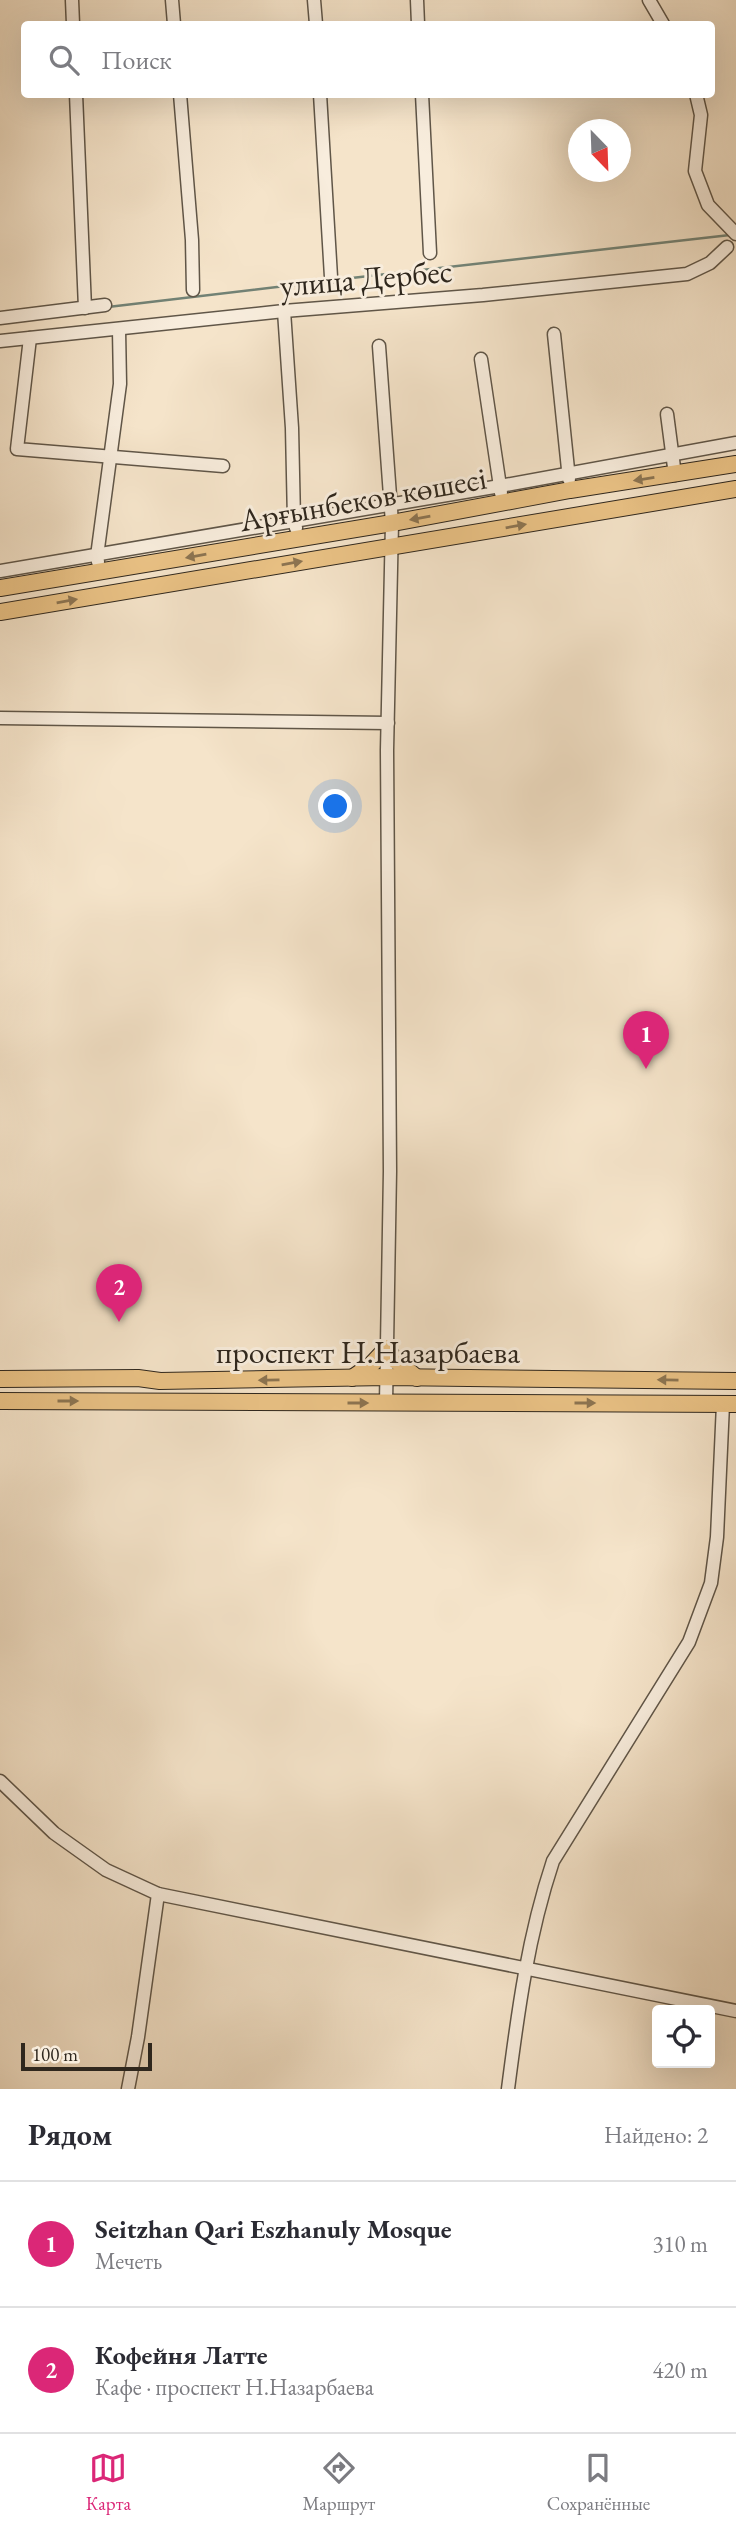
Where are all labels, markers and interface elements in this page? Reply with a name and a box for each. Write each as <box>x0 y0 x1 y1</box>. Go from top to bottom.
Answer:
search box <box>21 21 715 98</box>
icon: search <box>45 41 83 79</box>
text: Поиск <box>101 43 172 77</box>
north arrow <box>568 119 631 182</box>
street label: улица Дербес <box>278 250 454 306</box>
street label: Арғынбеков көшесі <box>235 457 490 542</box>
one-way arrow <box>633 474 655 485</box>
one-way arrow <box>409 513 431 524</box>
one-way arrow <box>505 520 527 531</box>
one-way arrow <box>185 551 207 562</box>
one-way arrow <box>281 557 303 568</box>
one-way arrow <box>56 595 78 606</box>
your location <box>318 789 352 823</box>
pin: 1 <box>623 1011 669 1069</box>
pin: 2 <box>96 1264 142 1322</box>
street label: проспект Н.Назарбаева <box>216 1331 520 1373</box>
one-way arrow <box>258 1374 280 1385</box>
one-way arrow <box>657 1374 679 1386</box>
one-way arrow <box>57 1395 79 1407</box>
one-way arrow <box>347 1397 369 1408</box>
one-way arrow <box>575 1397 597 1409</box>
map controls <box>652 2005 715 2068</box>
button: locate <box>652 2005 715 2068</box>
scale bar <box>21 2040 152 2072</box>
text: 100 m <box>32 2042 78 2067</box>
text: Рядом <box>28 2115 112 2154</box>
text: Найдено: 2 <box>604 2120 708 2150</box>
text: Seitzhan Qari Eszhanuly Mosque <box>95 2212 452 2246</box>
text: 1 <box>45 2229 57 2259</box>
text: 310 m <box>652 2229 708 2259</box>
text: Мечеть <box>95 2246 162 2276</box>
text: Кофейня Латте <box>95 2338 267 2372</box>
text: 2 <box>45 2355 57 2385</box>
text: 420 m <box>652 2355 708 2385</box>
text: Кафе · проспект Н.Назарбаева <box>95 2372 374 2402</box>
tab: Карта <box>86 2449 131 2516</box>
tab: Маршрут <box>302 2449 375 2516</box>
tab: Сохранённые <box>547 2449 650 2516</box>

